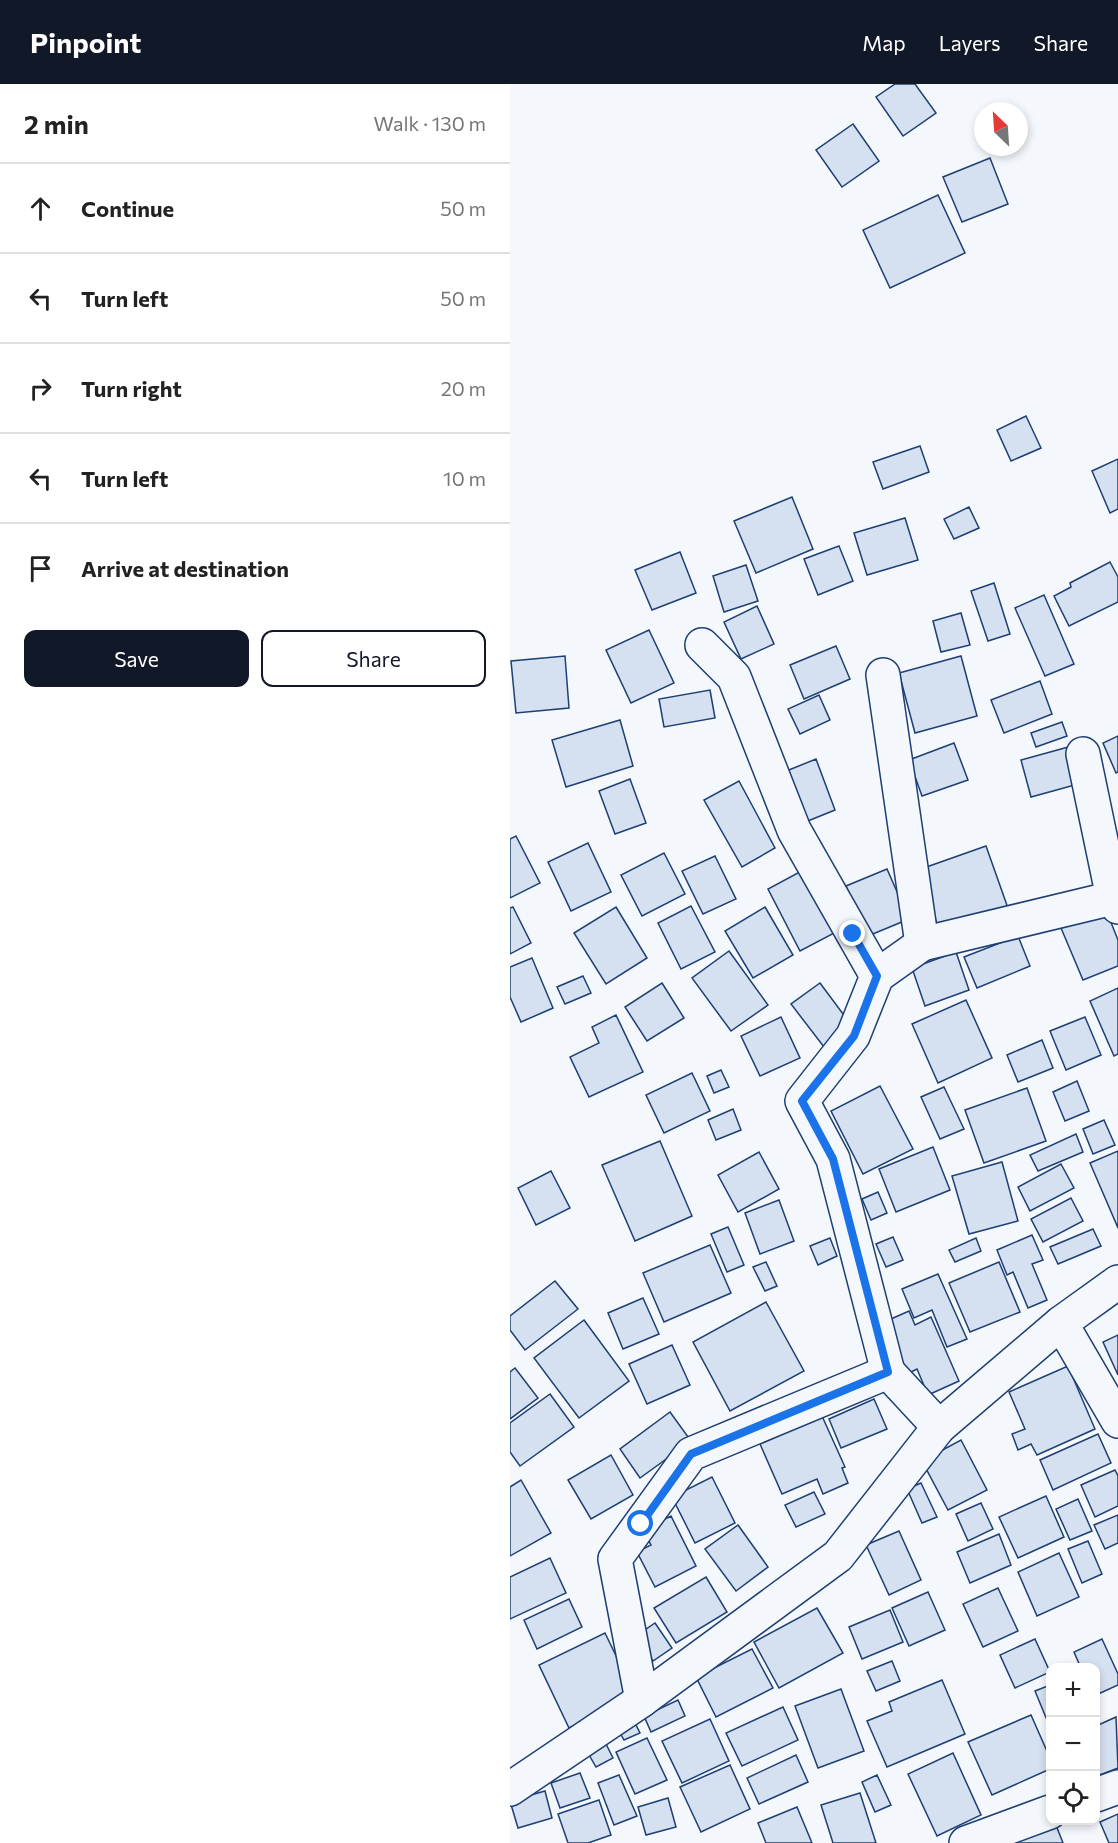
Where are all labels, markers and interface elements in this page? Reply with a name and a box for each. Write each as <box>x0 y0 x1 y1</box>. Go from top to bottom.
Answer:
text: Pinpoint <box>30 25 141 59</box>
text: Map <box>862 30 906 55</box>
text: Layers <box>939 30 1001 55</box>
text: Share <box>1034 30 1088 55</box>
north arrow <box>974 102 1028 156</box>
text: 2 min <box>24 108 89 139</box>
text: Walk · 130 m <box>374 111 486 135</box>
icon: ahead <box>24 192 57 225</box>
text: Continue <box>81 195 174 222</box>
text: 50 m <box>440 196 486 220</box>
icon: left <box>24 282 57 315</box>
text: Turn left <box>81 285 168 312</box>
text: 50 m <box>440 286 486 310</box>
icon: right <box>24 372 57 405</box>
text: Turn right <box>81 375 182 402</box>
text: 20 m <box>441 376 486 400</box>
icon: left <box>24 462 57 495</box>
text: Turn left <box>81 465 168 492</box>
text: 10 m <box>443 466 486 490</box>
icon: arrive <box>24 552 57 585</box>
text: Arrive at destination <box>81 555 289 582</box>
button: Save <box>24 630 249 687</box>
button: Share <box>261 630 486 687</box>
route end <box>839 920 865 946</box>
route start <box>627 1510 653 1536</box>
map controls <box>1046 1663 1100 1825</box>
button: + <box>1046 1663 1100 1717</box>
button: − <box>1046 1717 1100 1771</box>
button: locate <box>1046 1771 1100 1825</box>

